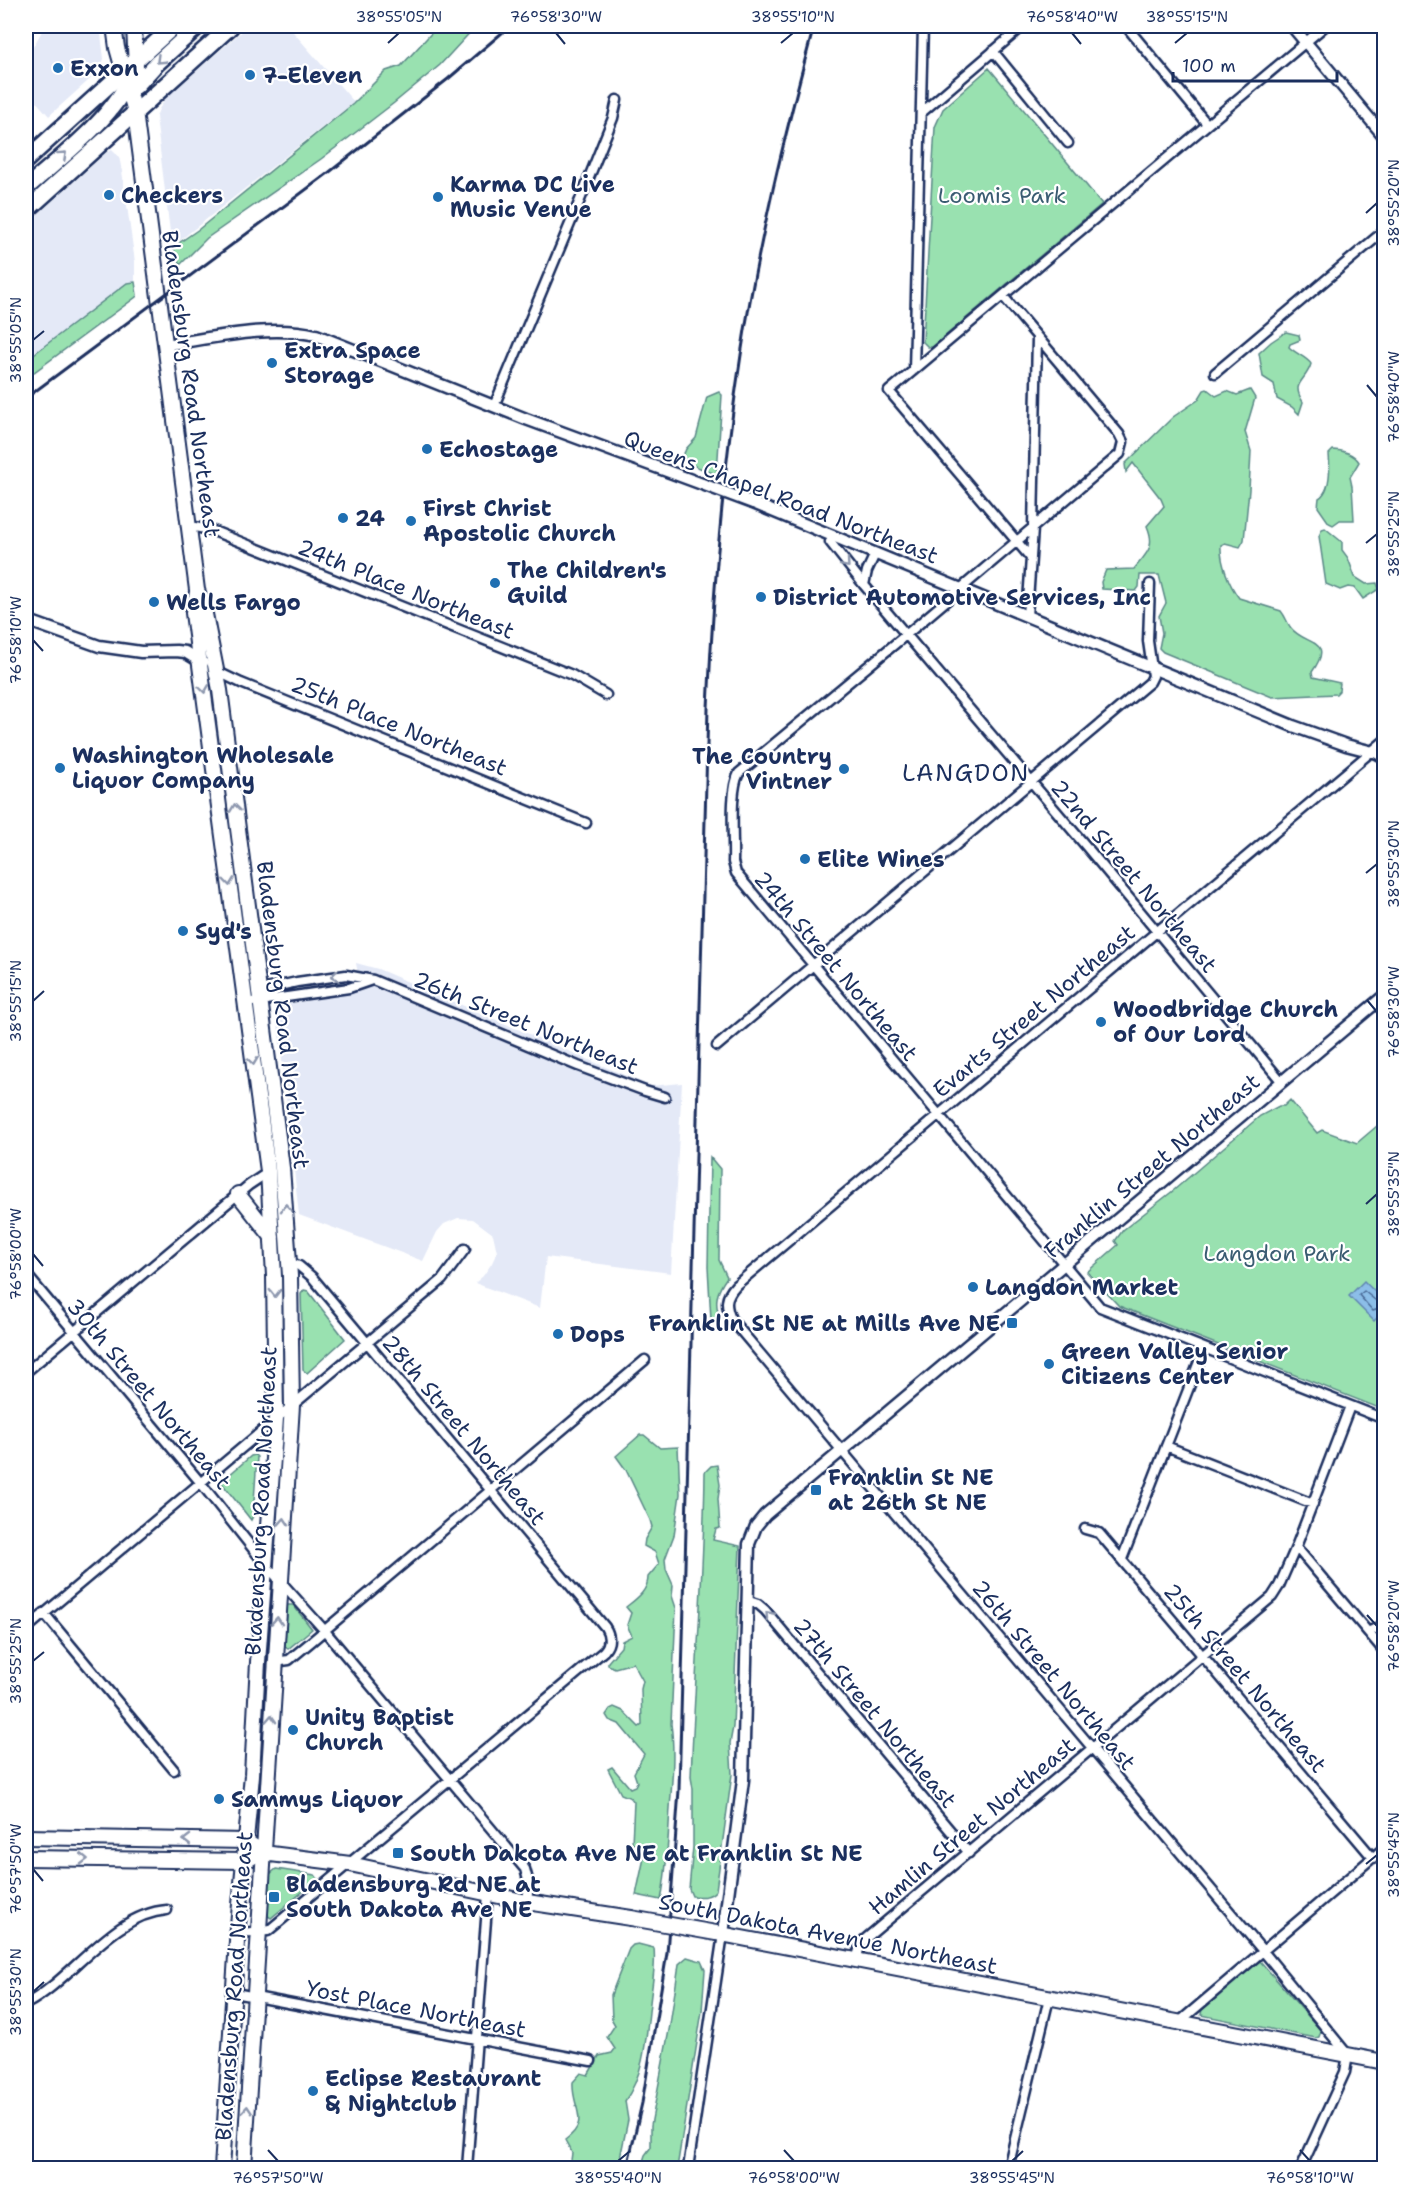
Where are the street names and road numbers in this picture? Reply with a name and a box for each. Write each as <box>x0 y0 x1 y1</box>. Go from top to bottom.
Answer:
street label: Bladensburg Road Northeast <box>155 228 227 540</box>
street label: Queens Chapel Road Northeast <box>620 424 942 570</box>
street label: 24th Place Northeast <box>293 532 519 646</box>
street label: 25th Place Northeast <box>287 669 511 783</box>
street label: 22nd Street Northeast <box>1044 773 1224 979</box>
street label: Bladensburg Road Northeast <box>250 859 316 1171</box>
street label: 24th Street Northeast <box>748 865 924 1067</box>
street label: Evarts Street Northeast <box>927 918 1141 1104</box>
street label: 26th Street Northeast <box>409 965 643 1081</box>
street label: Franklin Street Northeast <box>1038 1067 1266 1265</box>
street label: 30th Street Northeast <box>60 1292 238 1496</box>
street label: 28th Street Northeast <box>376 1329 552 1531</box>
street label: Bladensburg Road Northeast <box>238 1345 284 1657</box>
street label: 26th Street Northeast <box>966 1574 1142 1776</box>
street label: 25th Street Northeast <box>1157 1577 1333 1779</box>
street label: 27th Street Northeast <box>787 1612 963 1814</box>
street label: Hamlin Street Northeast <box>862 1731 1082 1921</box>
street label: Bladensburg Road Northeast <box>209 1830 259 2142</box>
street label: South Dakota Avenue Northeast <box>656 1887 1000 1981</box>
street label: Yost Place Northeast <box>304 1973 528 2045</box>

